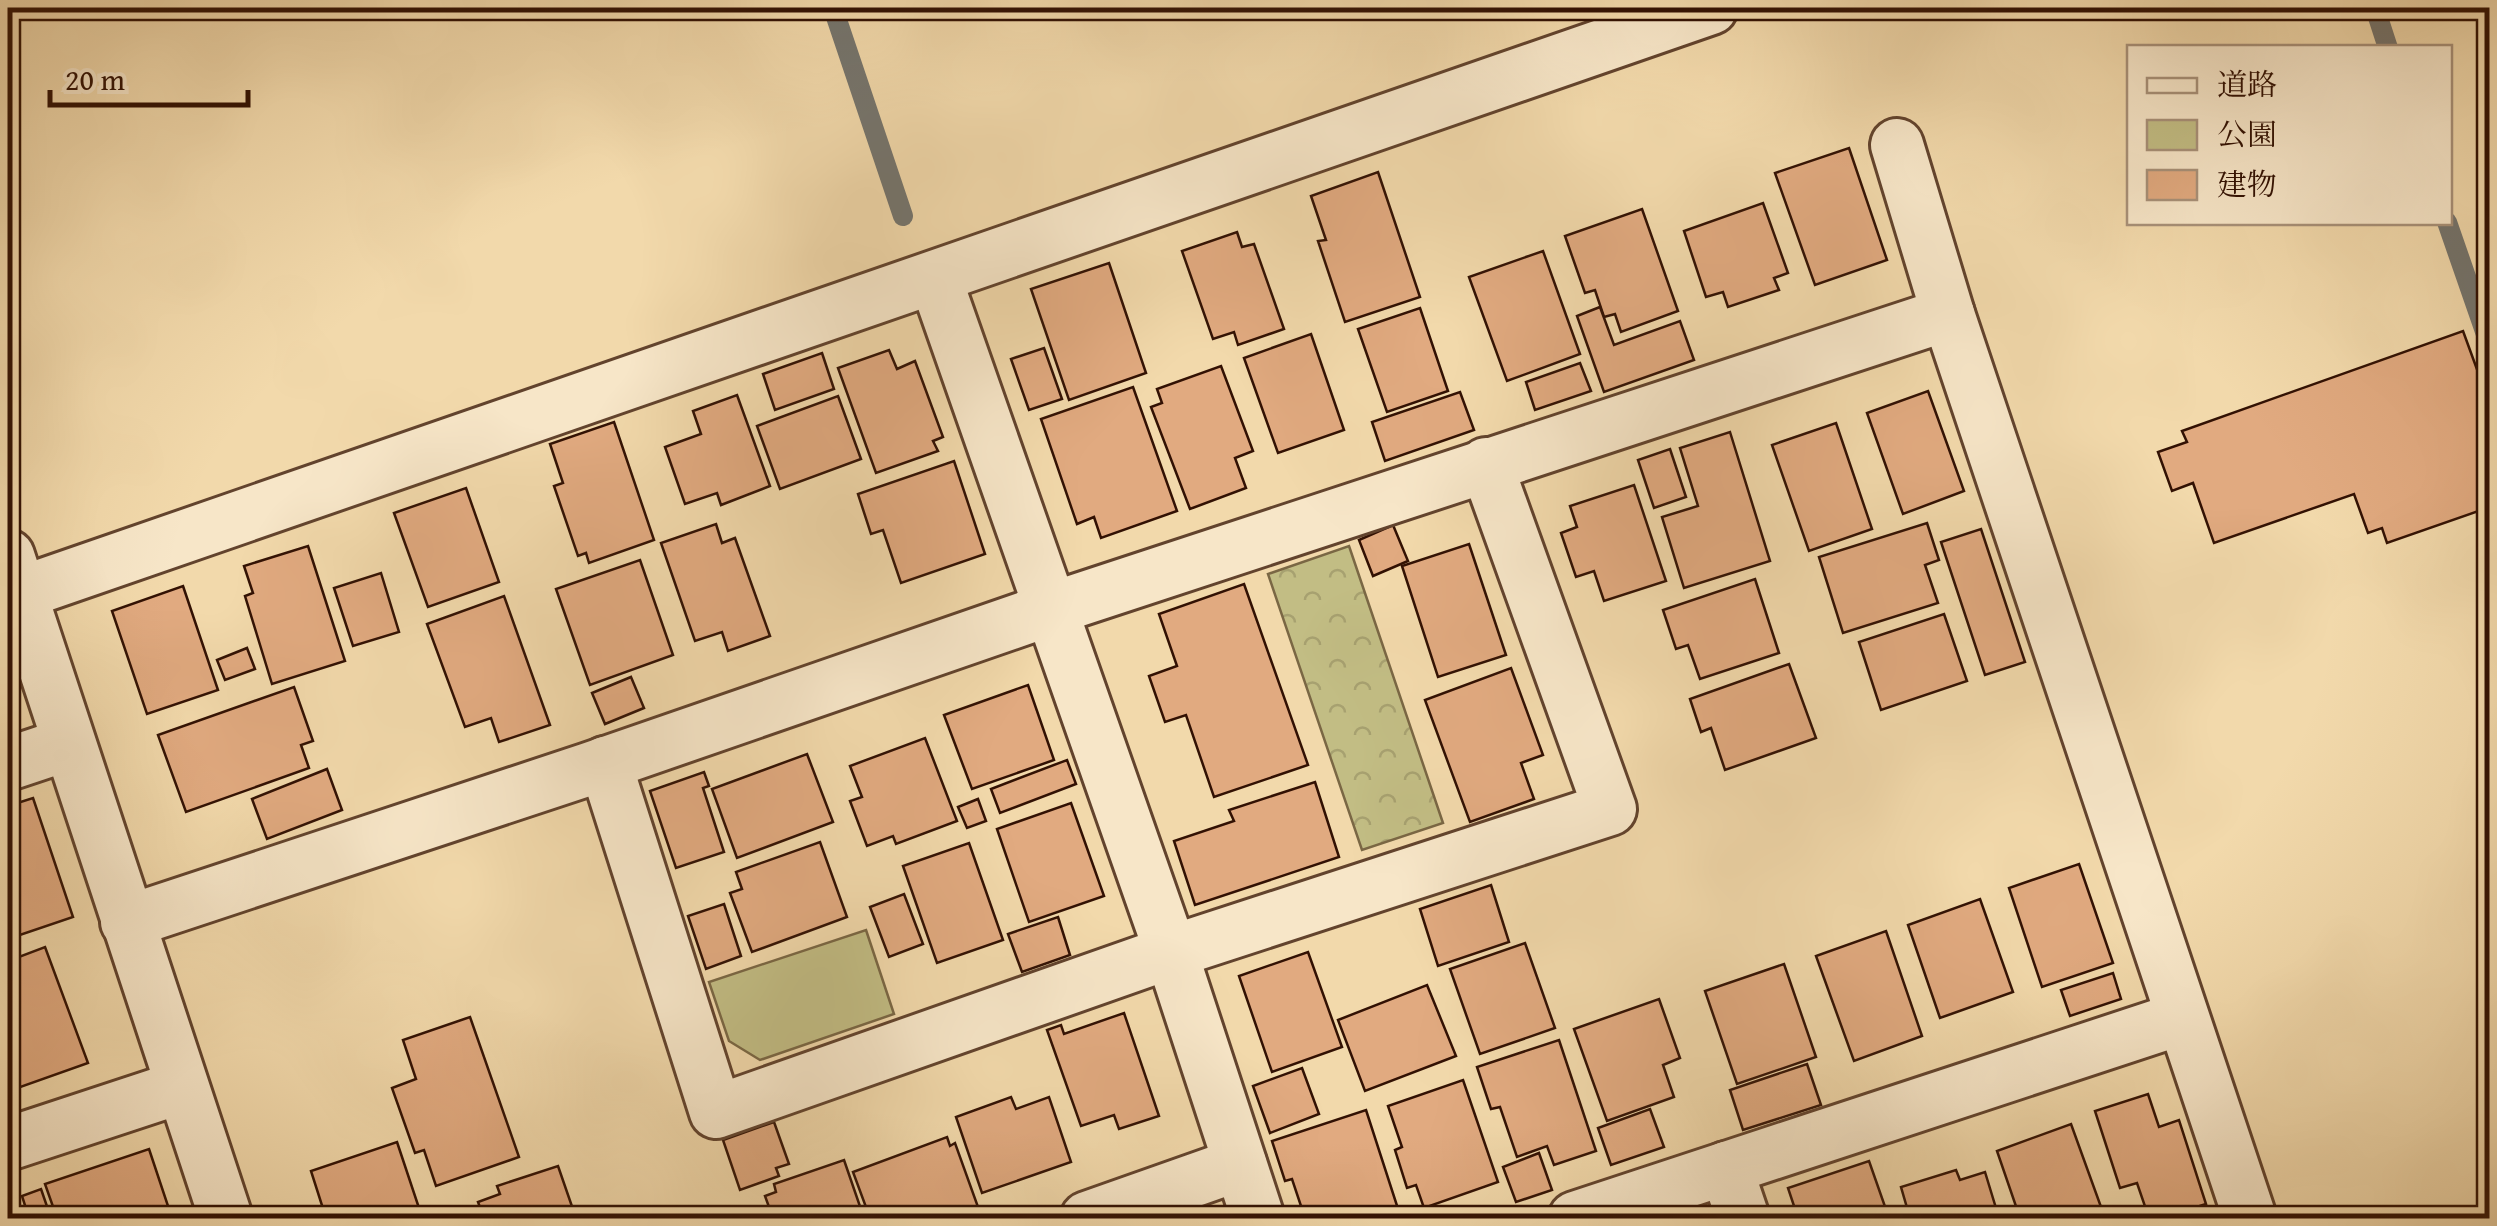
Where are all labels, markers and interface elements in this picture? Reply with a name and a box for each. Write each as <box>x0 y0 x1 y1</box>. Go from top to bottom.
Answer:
scale bar <box>50 45 248 107</box>
legend <box>2127 45 2452 225</box>
text: 20 m <box>65 57 125 101</box>
text: 道路 <box>2217 62 2277 106</box>
text: 公園 <box>2217 112 2277 156</box>
text: 建物 <box>2217 162 2277 206</box>

